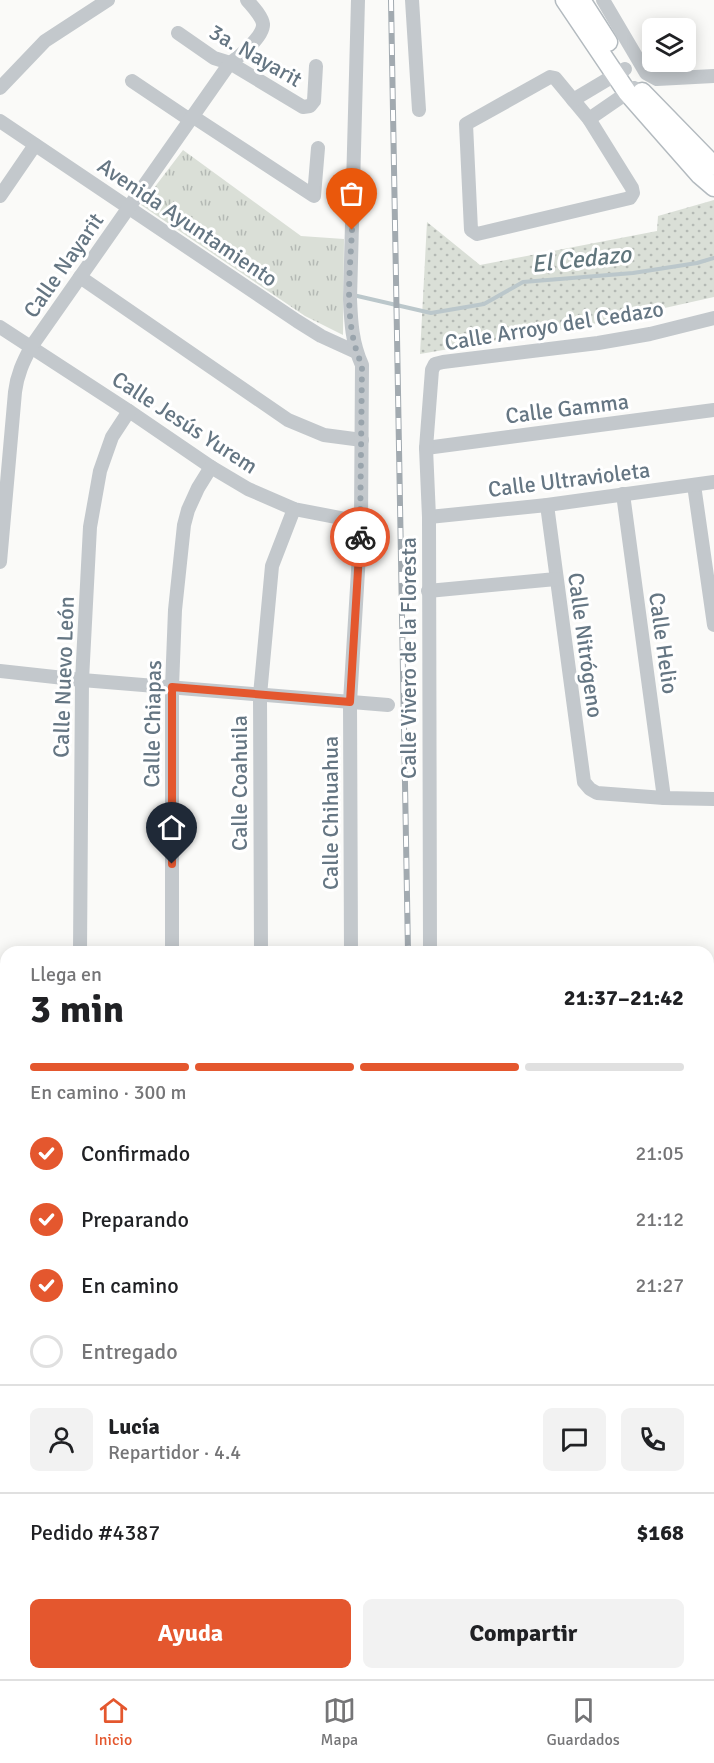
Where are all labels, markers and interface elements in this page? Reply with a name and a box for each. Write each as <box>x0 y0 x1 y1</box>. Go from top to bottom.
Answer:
street label: 3a. Nayarit <box>205 18 307 93</box>
map controls <box>642 18 696 72</box>
button: layers <box>642 18 696 72</box>
street label: Avenida Ayuntamiento <box>93 152 283 293</box>
pin <box>326 168 377 230</box>
icon: bag <box>335 177 368 210</box>
street label: Calle Nayarit <box>17 207 110 323</box>
water label: El Cedazo <box>530 239 634 279</box>
street label: Calle Arroyo del Cedazo <box>443 295 665 356</box>
street label: Calle Jesús Yurem <box>107 365 263 479</box>
street label: Calle Gamma <box>504 388 630 429</box>
street label: Calle Ultravioleta <box>486 456 652 503</box>
courier <box>330 507 390 567</box>
icon: bike <box>344 521 377 554</box>
street label: Calle Vivero de la Floresta <box>395 537 422 779</box>
street label: Calle Nitrógeno <box>562 571 609 719</box>
street label: Calle Helio <box>643 591 684 696</box>
street label: Calle Nuevo León <box>47 596 80 758</box>
street label: Calle Chiapas <box>138 660 167 788</box>
street label: Calle Coahuila <box>226 715 253 851</box>
street label: Calle Chihuahua <box>317 736 344 890</box>
pin <box>146 802 197 864</box>
icon: home <box>155 811 188 844</box>
text: Llega en <box>30 962 102 987</box>
text: 21:37–21:42 <box>564 984 684 1011</box>
text: 3 min <box>30 985 124 1033</box>
text: En camino · 300 m <box>30 1080 187 1105</box>
icon: check <box>30 1137 63 1170</box>
text: Confirmado <box>81 1140 190 1167</box>
text: 21:05 <box>635 1141 684 1166</box>
icon: check <box>30 1203 63 1236</box>
text: Preparando <box>81 1206 189 1233</box>
text: 21:12 <box>635 1207 684 1232</box>
icon: check <box>30 1269 63 1302</box>
text: En camino <box>81 1272 179 1299</box>
text: 21:27 <box>635 1273 684 1298</box>
text: Entregado <box>81 1338 178 1365</box>
button: person <box>30 1408 93 1471</box>
button: chat <box>543 1408 606 1471</box>
button: phone <box>621 1408 684 1471</box>
text: Lucía <box>108 1413 160 1440</box>
text: Repartidor · 4.4 <box>108 1440 241 1465</box>
text: Pedido #4387 <box>30 1519 160 1546</box>
text: $168 <box>636 1519 684 1546</box>
button: Ayuda <box>30 1599 351 1668</box>
button: Compartir <box>363 1599 684 1668</box>
tab: Inicio <box>94 1694 132 1750</box>
tab: Mapa <box>321 1694 358 1750</box>
tab: Guardados <box>547 1694 620 1750</box>

